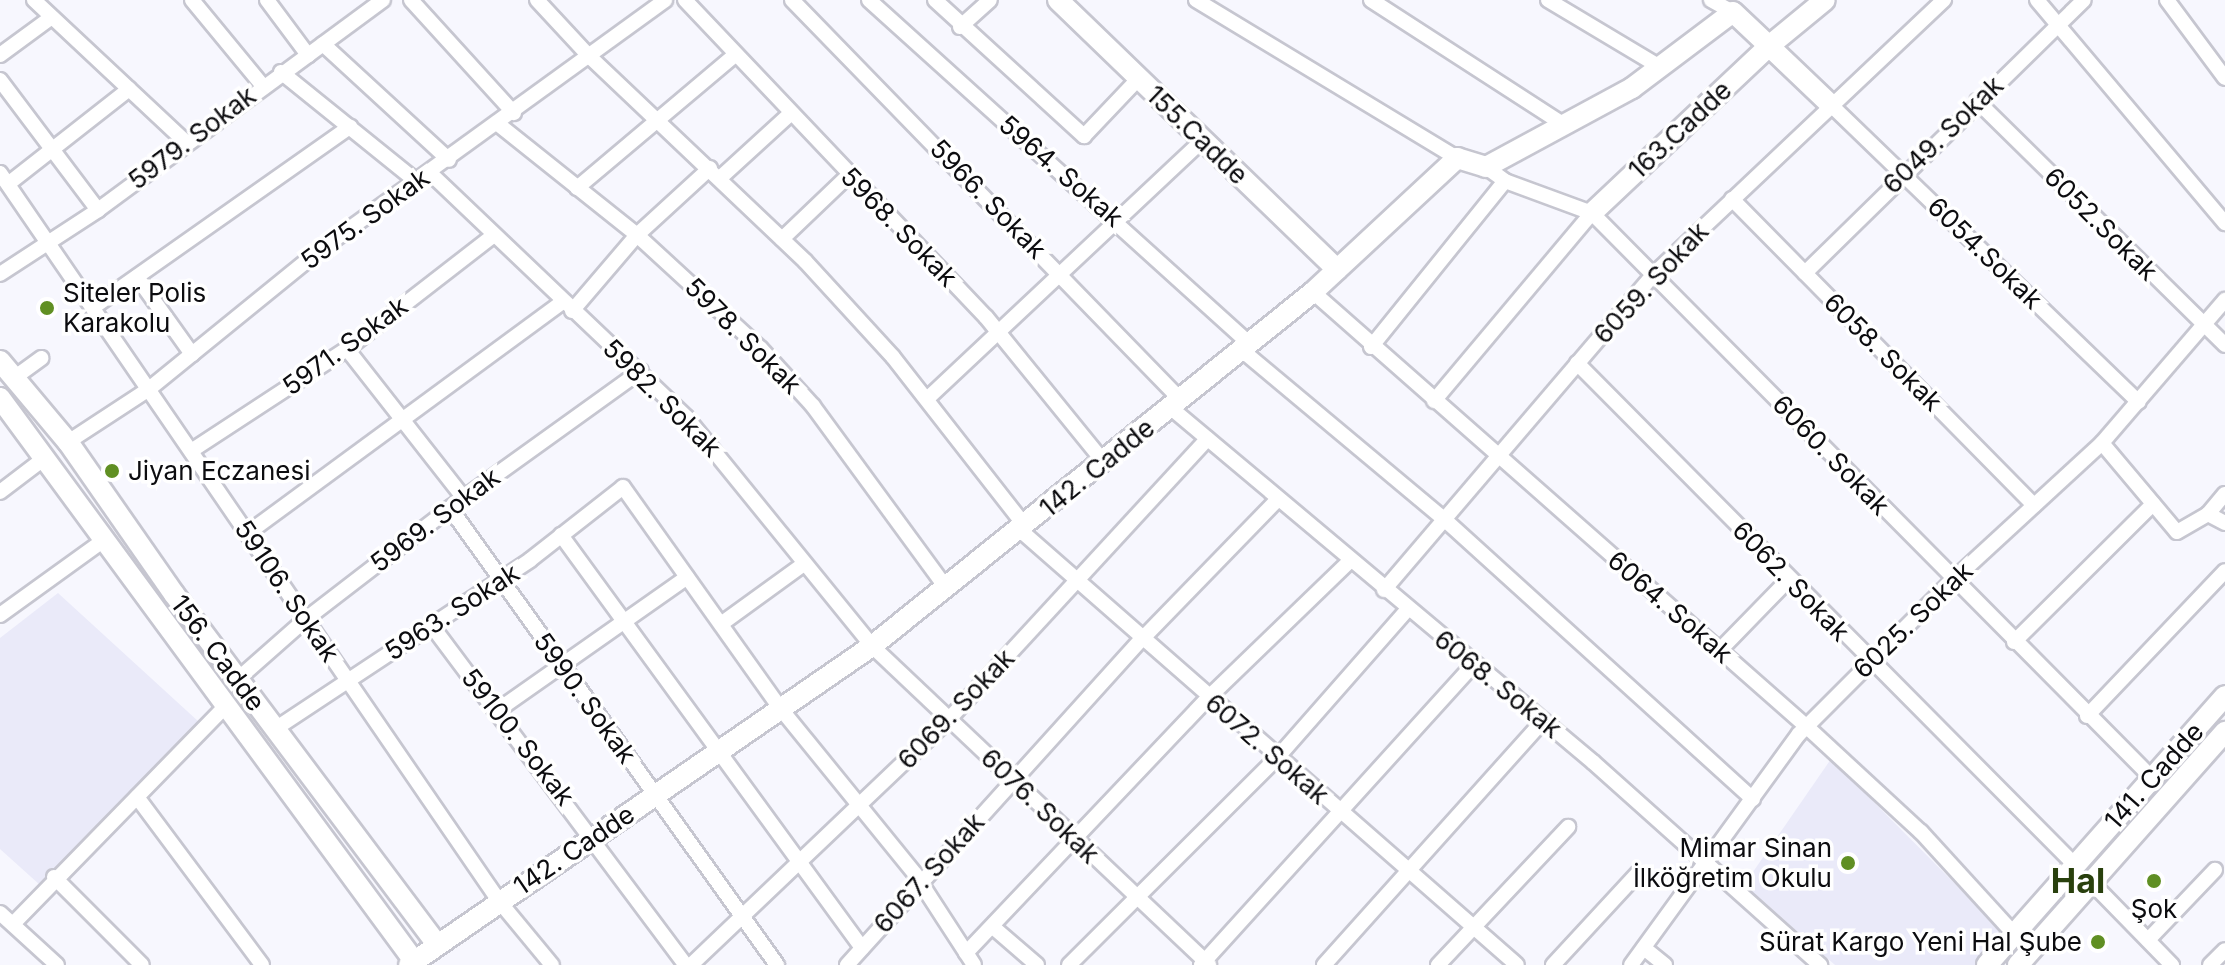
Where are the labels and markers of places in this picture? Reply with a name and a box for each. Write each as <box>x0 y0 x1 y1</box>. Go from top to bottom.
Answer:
place label: Siteler Polis Karakolu <box>63 277 206 338</box>
marker: Siteler Polis Karakolu <box>38 299 56 317</box>
place label: Jiyan Eczanesi <box>128 455 310 487</box>
marker: Jiyan Eczanesi <box>103 462 121 480</box>
place label: Mimar Sinan İlköğretim Okulu <box>1633 832 1832 894</box>
marker: Mimar Sinan İlköğretim Okulu <box>1839 854 1857 872</box>
marker: Şok <box>2145 872 2163 890</box>
place label: Şok <box>2131 893 2177 925</box>
place label: Sürat Kargo Yeni Hal Şube <box>1759 926 2082 958</box>
marker: Sürat Kargo Yeni Hal Şube <box>2089 933 2107 951</box>

